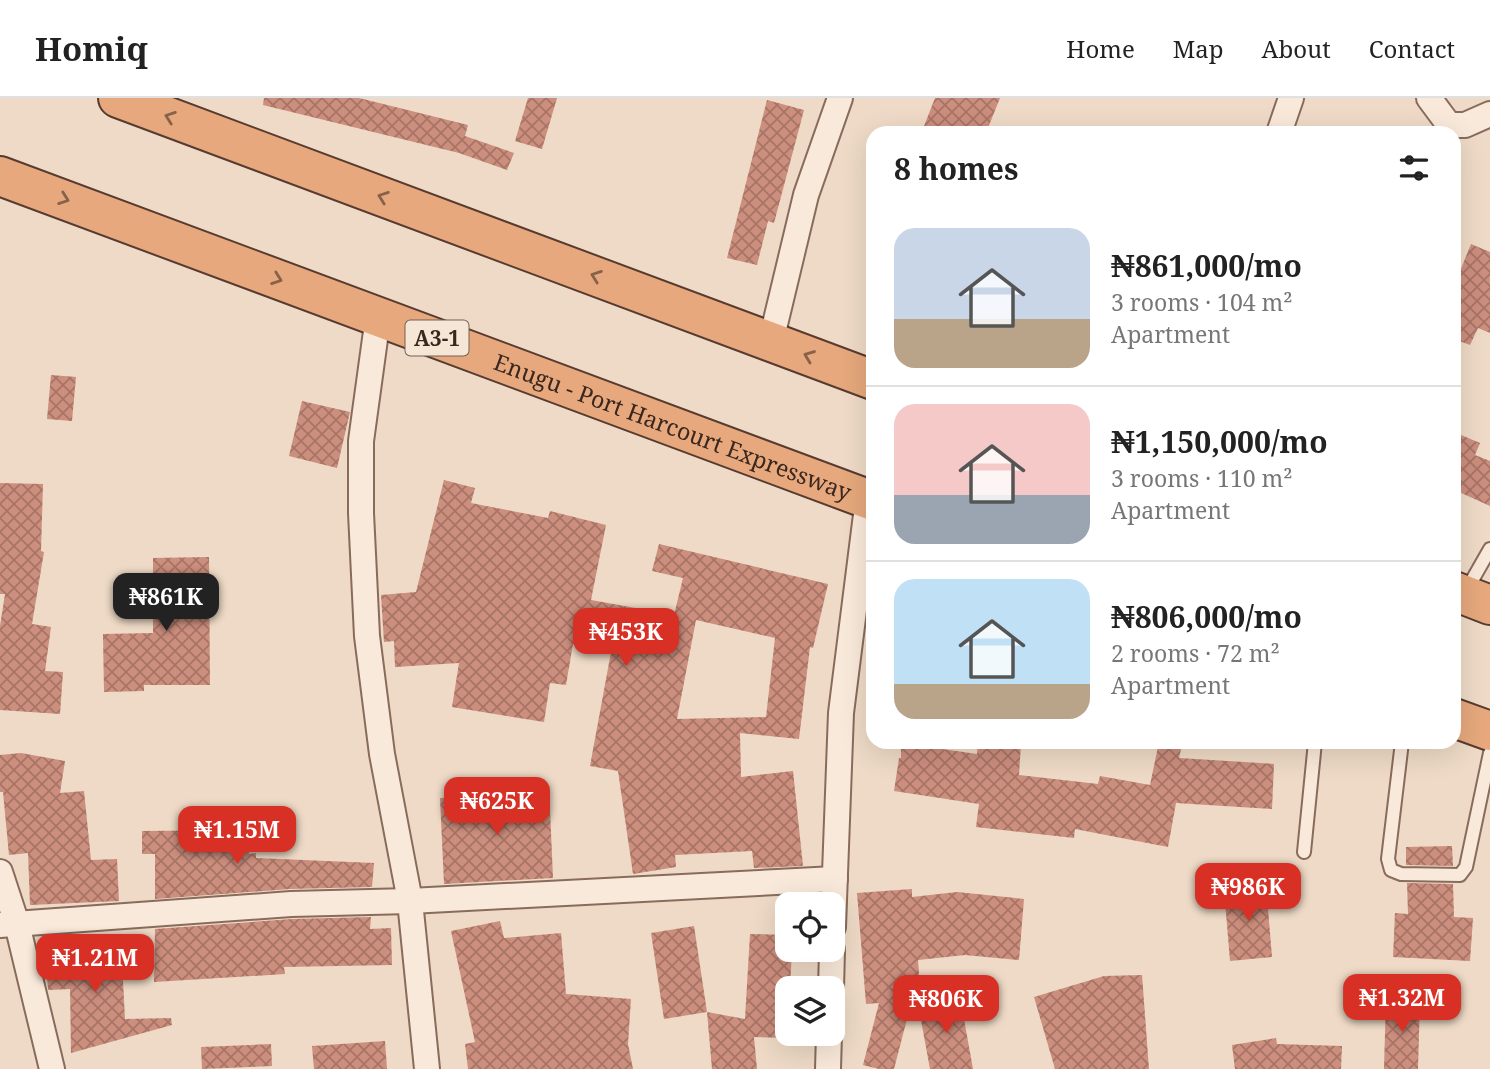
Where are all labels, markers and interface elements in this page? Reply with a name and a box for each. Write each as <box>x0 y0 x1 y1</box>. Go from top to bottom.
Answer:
text: Homiq <box>35 26 148 71</box>
text: Home <box>1066 32 1135 65</box>
text: Map <box>1173 32 1224 65</box>
text: About <box>1262 32 1331 65</box>
text: Contact <box>1369 32 1455 65</box>
one-way arrow <box>164 112 176 126</box>
text: 8 homes <box>894 148 1018 189</box>
icon: filters <box>1395 149 1433 187</box>
one-way arrow <box>57 191 69 205</box>
one-way arrow <box>378 191 390 205</box>
text: ₦861,000/mo <box>1111 245 1302 286</box>
icon: home <box>950 256 1034 340</box>
one-way arrow <box>271 271 283 285</box>
one-way arrow <box>591 271 603 285</box>
text: 3 rooms · 104 m² <box>1111 286 1293 318</box>
text: Apartment <box>1111 318 1230 350</box>
road number: A3-1 <box>406 320 468 356</box>
street label: Enugu - Port Harcourt Expressway <box>490 345 856 508</box>
one-way arrow <box>804 350 816 364</box>
text: ₦1,150,000/mo <box>1111 421 1328 462</box>
icon: home <box>950 432 1034 516</box>
text: 3 rooms · 110 m² <box>1111 462 1293 494</box>
text: Apartment <box>1111 494 1230 526</box>
pin: ₦861K <box>117 574 215 633</box>
text: ₦861K <box>129 580 203 612</box>
text: ₦806,000/mo <box>1111 596 1302 637</box>
icon: home <box>950 607 1034 691</box>
pin: ₦453K <box>577 608 675 668</box>
text: ₦453K <box>589 615 663 647</box>
text: 2 rooms · 72 m² <box>1111 637 1280 669</box>
text: Apartment <box>1111 669 1230 701</box>
pin: ₦625K <box>448 778 546 837</box>
text: ₦625K <box>460 784 534 816</box>
pin: ₦1.15M <box>180 806 294 866</box>
text: ₦1.15M <box>194 813 280 845</box>
pin: ₦986K <box>1199 864 1297 923</box>
text: ₦986K <box>1211 870 1285 902</box>
map controls <box>775 892 845 1046</box>
button: locate <box>775 892 845 962</box>
pin: ₦1.21M <box>38 934 152 994</box>
text: ₦1.21M <box>52 941 138 973</box>
pin: ₦1.32M <box>1345 974 1459 1034</box>
button: layers <box>775 976 845 1046</box>
pin: ₦806K <box>897 976 995 1035</box>
text: ₦1.32M <box>1359 981 1445 1013</box>
text: ₦806K <box>909 982 983 1014</box>

